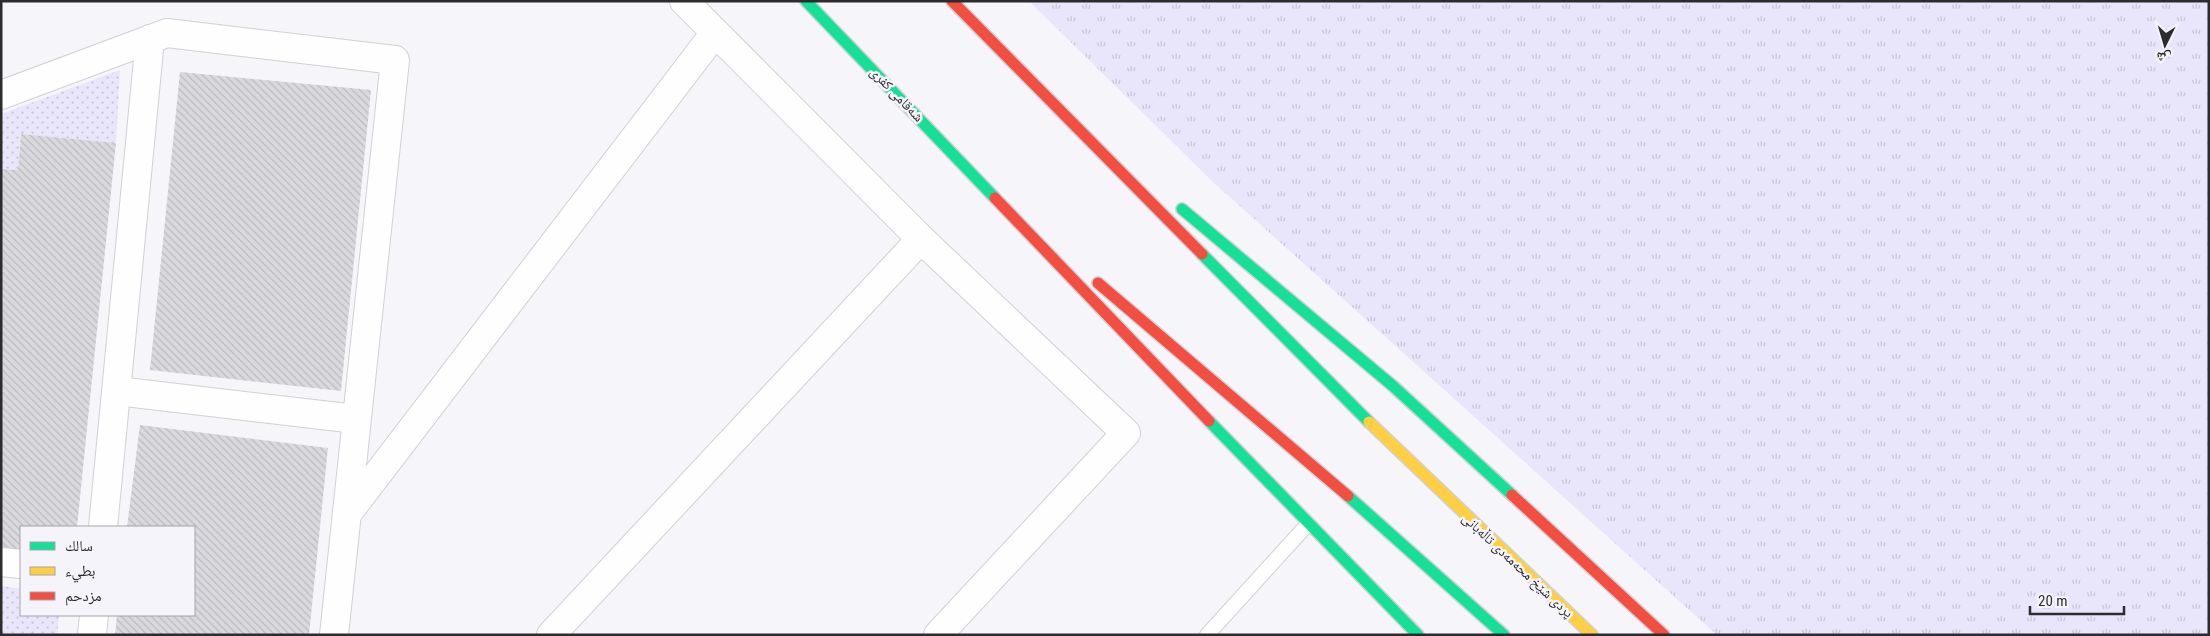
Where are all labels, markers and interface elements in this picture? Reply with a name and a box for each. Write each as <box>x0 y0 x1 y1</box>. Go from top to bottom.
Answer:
north arrow <box>2140 20 2190 70</box>
text: ش <box>2156 48 2172 67</box>
street label: شەقامی کفری <box>866 63 927 125</box>
street label: پردی شێخ محەمەدی تاڵەبانی <box>1458 509 1577 622</box>
legend <box>20 526 195 616</box>
text: سالك <box>65 537 93 555</box>
text: بطيء <box>65 562 95 583</box>
scale bar <box>2030 584 2124 616</box>
text: مزدحم <box>65 587 102 606</box>
text: 20 m <box>2038 592 2068 610</box>

